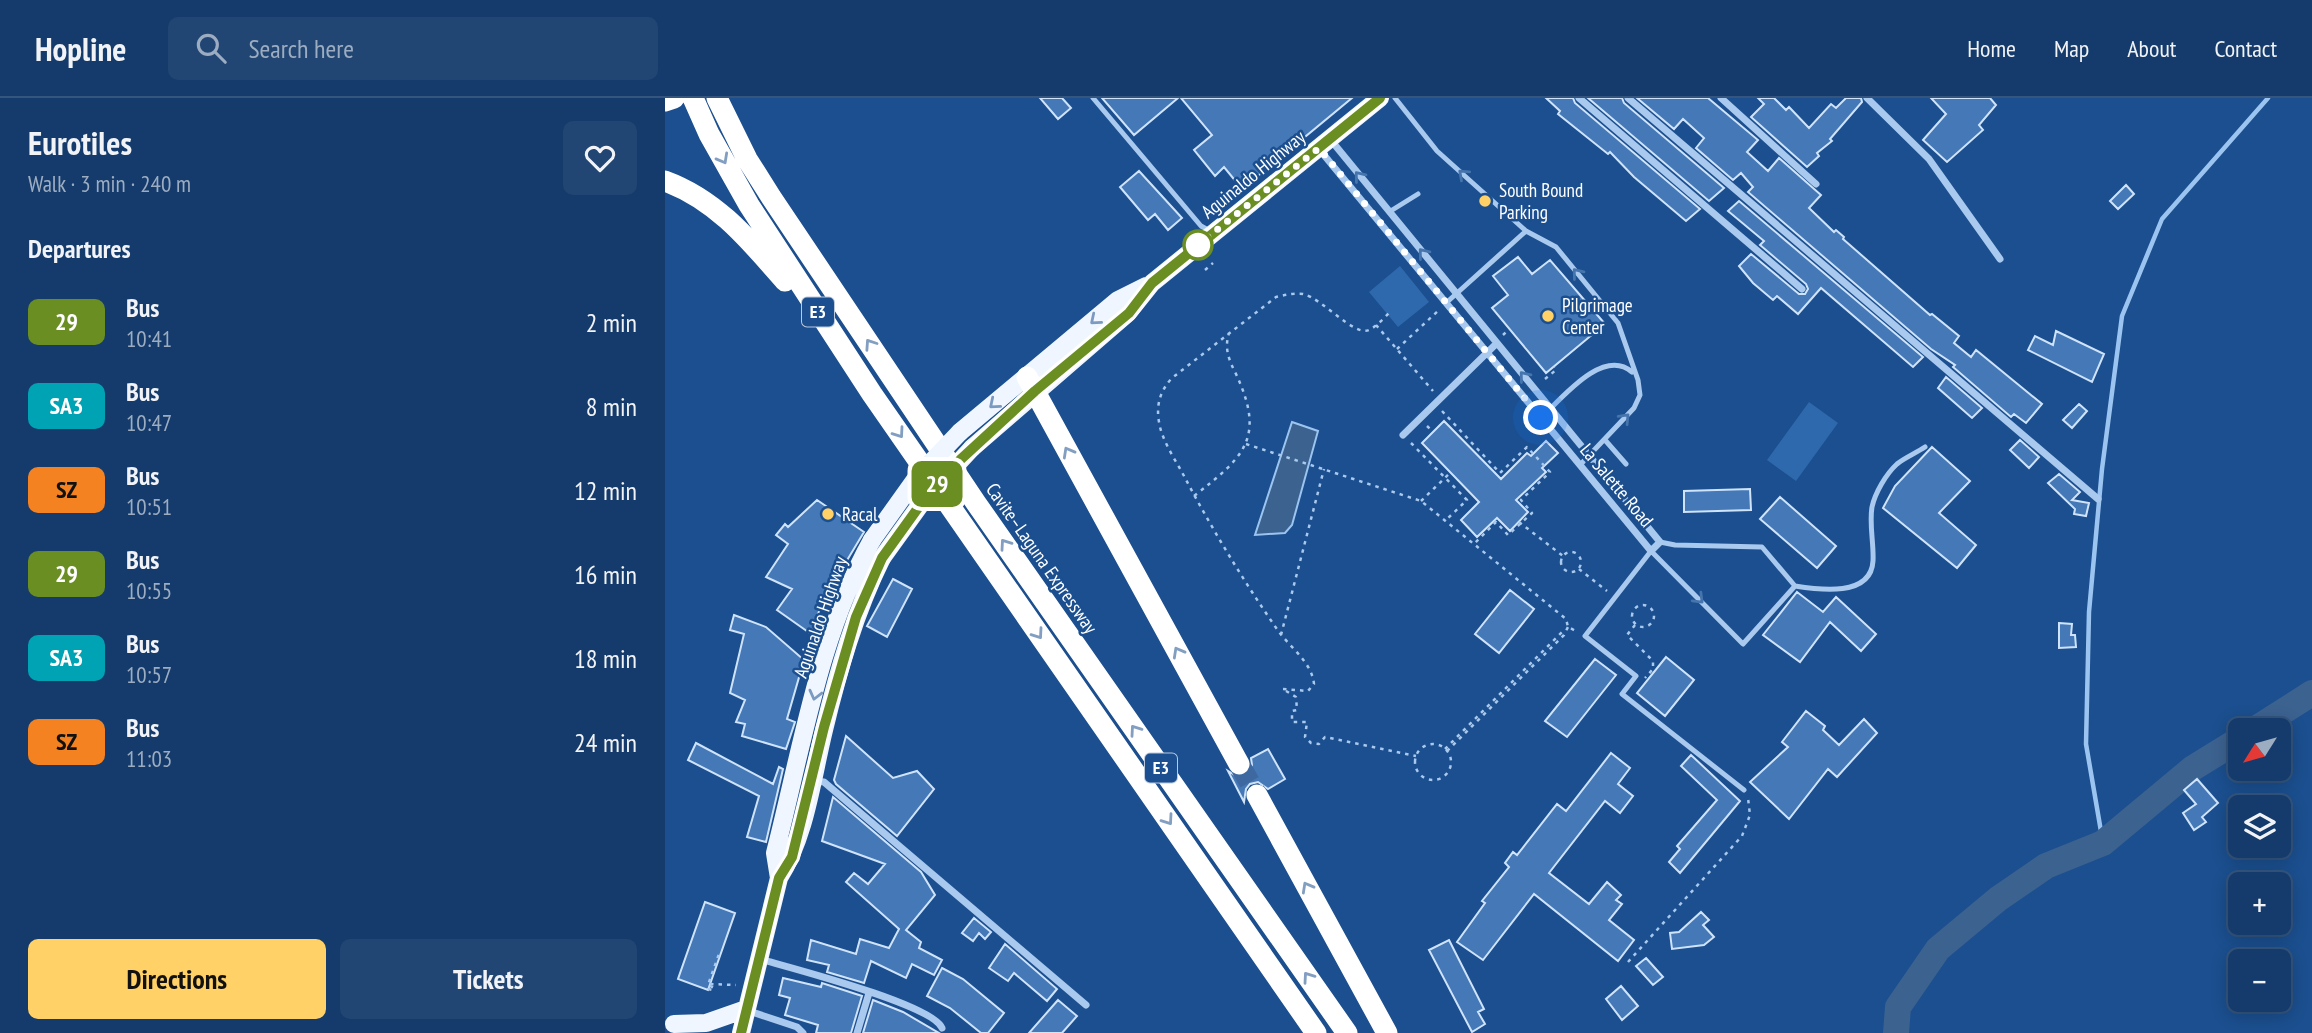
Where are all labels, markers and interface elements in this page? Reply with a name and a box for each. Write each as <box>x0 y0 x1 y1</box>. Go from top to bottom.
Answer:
search box <box>168 17 658 80</box>
text: Hopline <box>35 27 126 70</box>
icon: search <box>192 29 230 67</box>
text: Search here <box>248 32 354 65</box>
text: Home <box>1967 33 2016 64</box>
text: Map <box>2054 33 2089 64</box>
text: About <box>2127 33 2176 64</box>
text: Contact <box>2214 33 2277 64</box>
text: Eurotiles <box>28 121 132 164</box>
button: heart <box>563 121 637 195</box>
street label: Aguinaldo Highway <box>1196 124 1311 223</box>
one-way arrow <box>714 152 728 165</box>
text: Walk · 3 min · 240 m <box>28 169 191 198</box>
one-way arrow <box>1458 170 1471 183</box>
one-way arrow <box>1355 171 1368 183</box>
place label: South Bound Parking <box>1499 178 1583 224</box>
marker: South Bound Parking <box>1477 193 1493 209</box>
unlabelled marker <box>1183 230 1213 260</box>
text: Departures <box>28 232 131 265</box>
one-way arrow <box>1419 249 1431 262</box>
one-way arrow <box>1573 269 1585 282</box>
text: Bus <box>126 291 159 324</box>
place label: Pilgrimage Center <box>1562 293 1633 339</box>
road number: E3 <box>802 298 834 327</box>
text: 29 <box>55 306 78 337</box>
text: 2 min <box>586 306 637 339</box>
marker: Pilgrimage Center <box>1540 308 1556 324</box>
one-way arrow <box>1090 312 1103 324</box>
text: 10:41 <box>126 324 172 353</box>
one-way arrow <box>865 339 878 352</box>
one-way arrow <box>1520 371 1532 384</box>
text: Bus <box>126 375 159 408</box>
text: SA3 <box>49 390 84 421</box>
text: 8 min <box>586 390 637 423</box>
one-way arrow <box>989 396 1002 408</box>
your location <box>1523 400 1558 435</box>
text: 10:47 <box>126 408 172 437</box>
one-way arrow <box>1616 413 1629 426</box>
one-way arrow <box>891 425 903 438</box>
street label: La Salette Road <box>1575 438 1659 532</box>
one-way arrow <box>1063 447 1076 460</box>
text: Bus <box>126 459 159 492</box>
line badge: 29 <box>905 461 969 507</box>
text: 29 <box>926 468 948 499</box>
text: SZ <box>56 474 77 505</box>
text: 12 min <box>574 474 637 507</box>
street label: Cavite–Laguna Expressway <box>981 478 1103 639</box>
text: 10:51 <box>126 492 172 521</box>
place label: Racal <box>842 502 878 526</box>
marker: Racal <box>820 506 836 522</box>
one-way arrow <box>1001 539 1013 552</box>
text: Bus <box>126 543 159 576</box>
street label: Aguinaldo Highway <box>788 552 852 681</box>
text: 29 <box>55 558 78 589</box>
text: 16 min <box>574 558 637 591</box>
text: 10:55 <box>126 576 172 605</box>
one-way arrow <box>1691 591 1704 604</box>
one-way arrow <box>1030 626 1042 639</box>
text: Bus <box>126 627 159 660</box>
text: SA3 <box>49 642 84 673</box>
text: 18 min <box>574 642 637 675</box>
one-way arrow <box>1173 647 1186 659</box>
text: 10:57 <box>126 660 172 689</box>
one-way arrow <box>808 689 823 701</box>
text: Bus <box>126 711 159 744</box>
north arrow <box>2228 718 2291 780</box>
map controls <box>2228 718 2291 1012</box>
one-way arrow <box>1131 725 1143 738</box>
text: SZ <box>56 726 77 757</box>
text: 24 min <box>574 726 637 759</box>
text: 11:03 <box>126 744 172 773</box>
road number: E3 <box>1145 754 1177 782</box>
button: layers <box>2228 795 2291 858</box>
one-way arrow <box>1160 812 1172 825</box>
button: + <box>2228 872 2291 935</box>
one-way arrow <box>1302 882 1315 894</box>
button: Directions <box>28 939 326 1019</box>
button: Tickets <box>340 939 637 1019</box>
button: − <box>2228 949 2291 1012</box>
one-way arrow <box>1304 972 1316 985</box>

